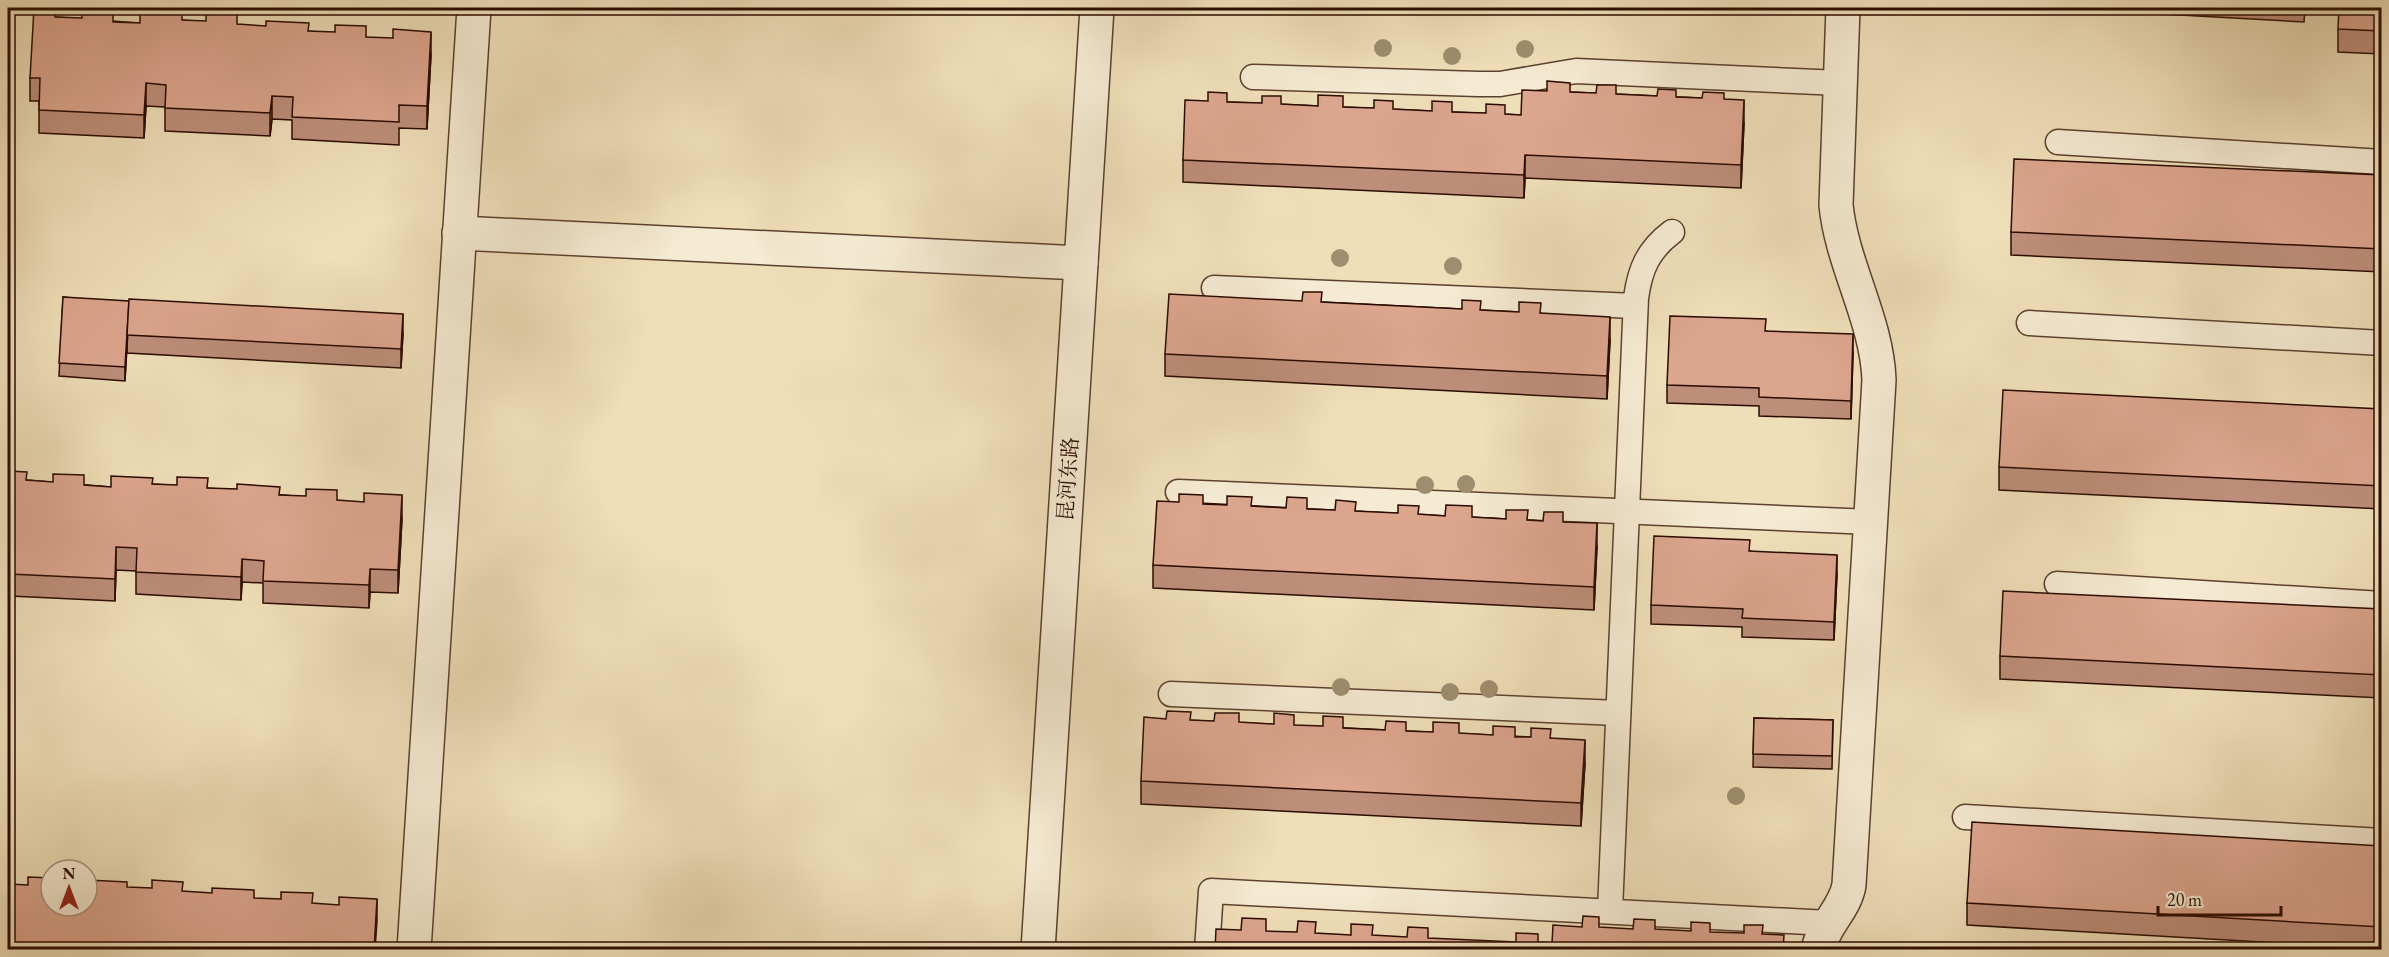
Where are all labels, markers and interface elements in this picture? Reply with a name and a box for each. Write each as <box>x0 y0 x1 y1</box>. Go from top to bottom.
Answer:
street label: 昆河东路 <box>1051 436 1084 522</box>
north arrow <box>39 858 99 918</box>
text: N <box>63 863 76 884</box>
scale bar <box>2158 879 2281 917</box>
text: 20 m <box>2167 888 2202 911</box>

